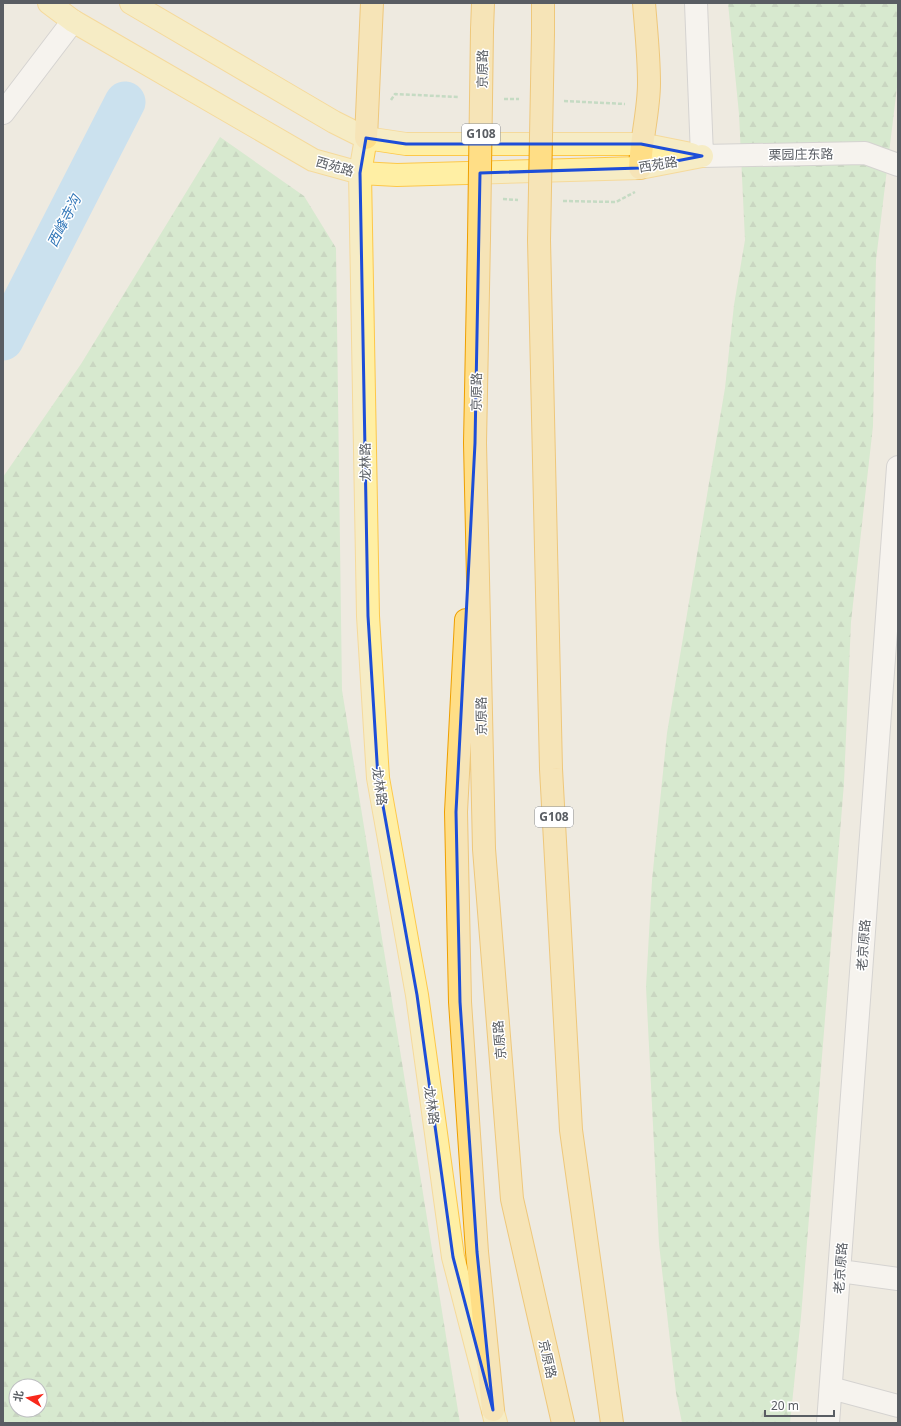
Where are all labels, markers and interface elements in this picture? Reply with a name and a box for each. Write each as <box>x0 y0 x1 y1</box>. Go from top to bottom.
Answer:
street label: 京原路 <box>473 49 491 89</box>
road number: G108 <box>462 124 500 144</box>
street label: 栗园庄东路 <box>768 144 834 164</box>
street label: 西苑路 <box>314 152 356 180</box>
street label: 西苑路 <box>637 152 679 176</box>
water label: 西峰寺沟 <box>42 190 86 250</box>
street label: 京原路 <box>467 372 485 412</box>
street label: 龙林路 <box>356 442 374 482</box>
street label: 京原路 <box>472 696 490 736</box>
street label: 龙林路 <box>368 765 392 807</box>
road number: G108 <box>535 807 573 827</box>
street label: 老京原路 <box>852 918 874 972</box>
street label: 京原路 <box>488 1020 510 1060</box>
street label: 龙林路 <box>420 1084 444 1126</box>
street label: 老京原路 <box>829 1241 851 1295</box>
street label: 京原路 <box>535 1338 561 1380</box>
north arrow <box>8 1378 48 1418</box>
text: 北 <box>9 1389 26 1403</box>
scale bar <box>765 1392 834 1418</box>
text: 20 m <box>771 1397 799 1414</box>

